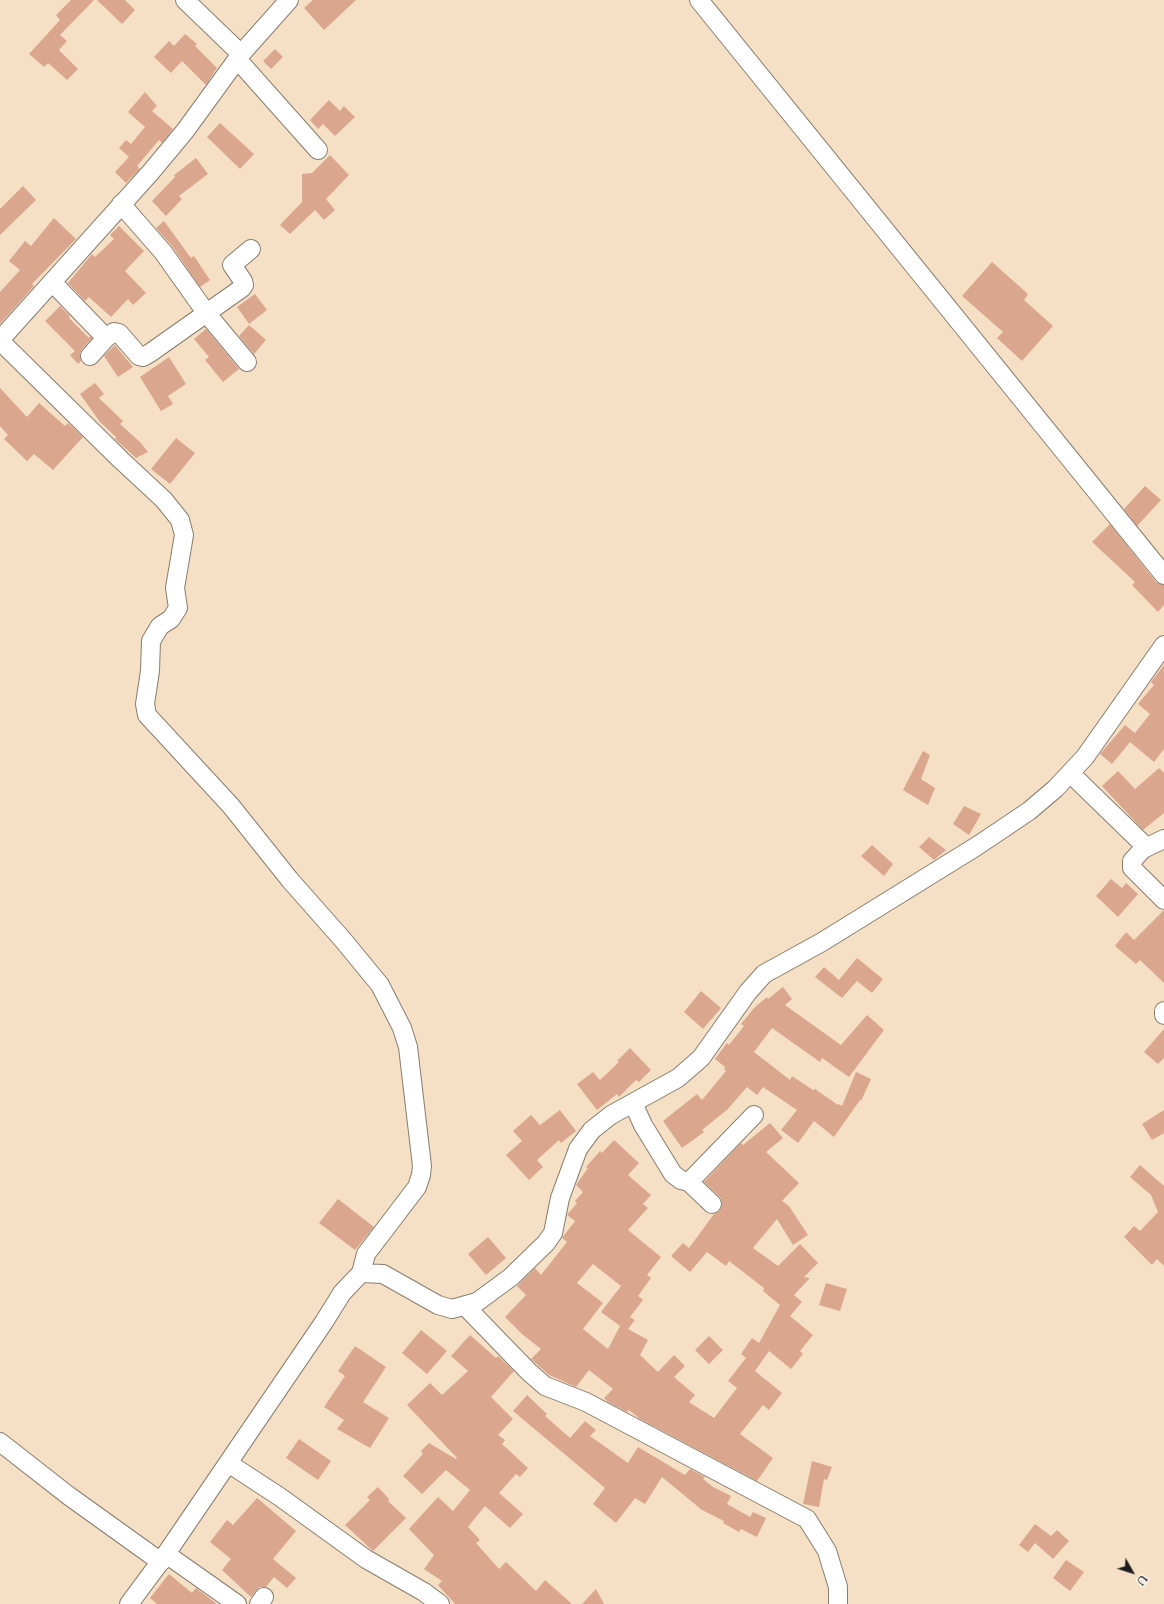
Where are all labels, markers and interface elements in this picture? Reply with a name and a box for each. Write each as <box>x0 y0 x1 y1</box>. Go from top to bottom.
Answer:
north arrow <box>1112 1552 1152 1592</box>
text: U <box>1132 1571 1150 1588</box>

